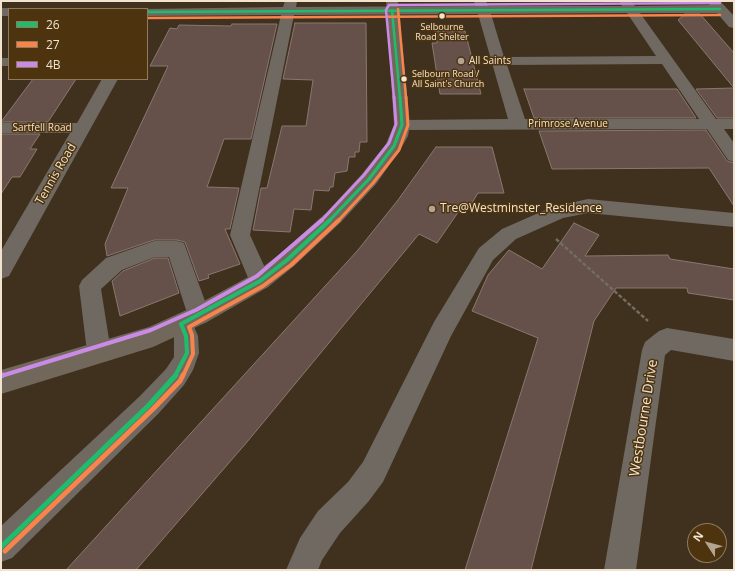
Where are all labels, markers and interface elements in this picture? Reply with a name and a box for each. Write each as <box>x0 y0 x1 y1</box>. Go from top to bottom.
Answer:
legend <box>8 8 148 80</box>
marker: Selbourne Road Shelter <box>437 11 447 21</box>
text: 26 <box>46 16 60 33</box>
place label: Selbourne Road Shelter <box>415 22 469 43</box>
text: 27 <box>46 36 60 53</box>
place label: All Saints <box>469 55 511 67</box>
text: 4B <box>46 56 61 73</box>
marker: All Saints <box>456 56 466 66</box>
place label: Selbourn Road / All Saint's Church <box>412 69 484 90</box>
marker: Selbourn Road / All Saint's Church <box>399 74 409 84</box>
street label: Primrose Avenue <box>528 118 608 130</box>
street label: Sartfell Road <box>12 122 72 134</box>
street label: Tennis Road <box>33 141 79 207</box>
place label: Tre@Westminster_Residence <box>440 202 602 216</box>
marker: Tre@Westminster_Residence <box>427 204 437 214</box>
street label: Westbourne Drive <box>626 358 662 478</box>
north arrow <box>687 523 727 563</box>
text: N <box>689 528 706 544</box>

